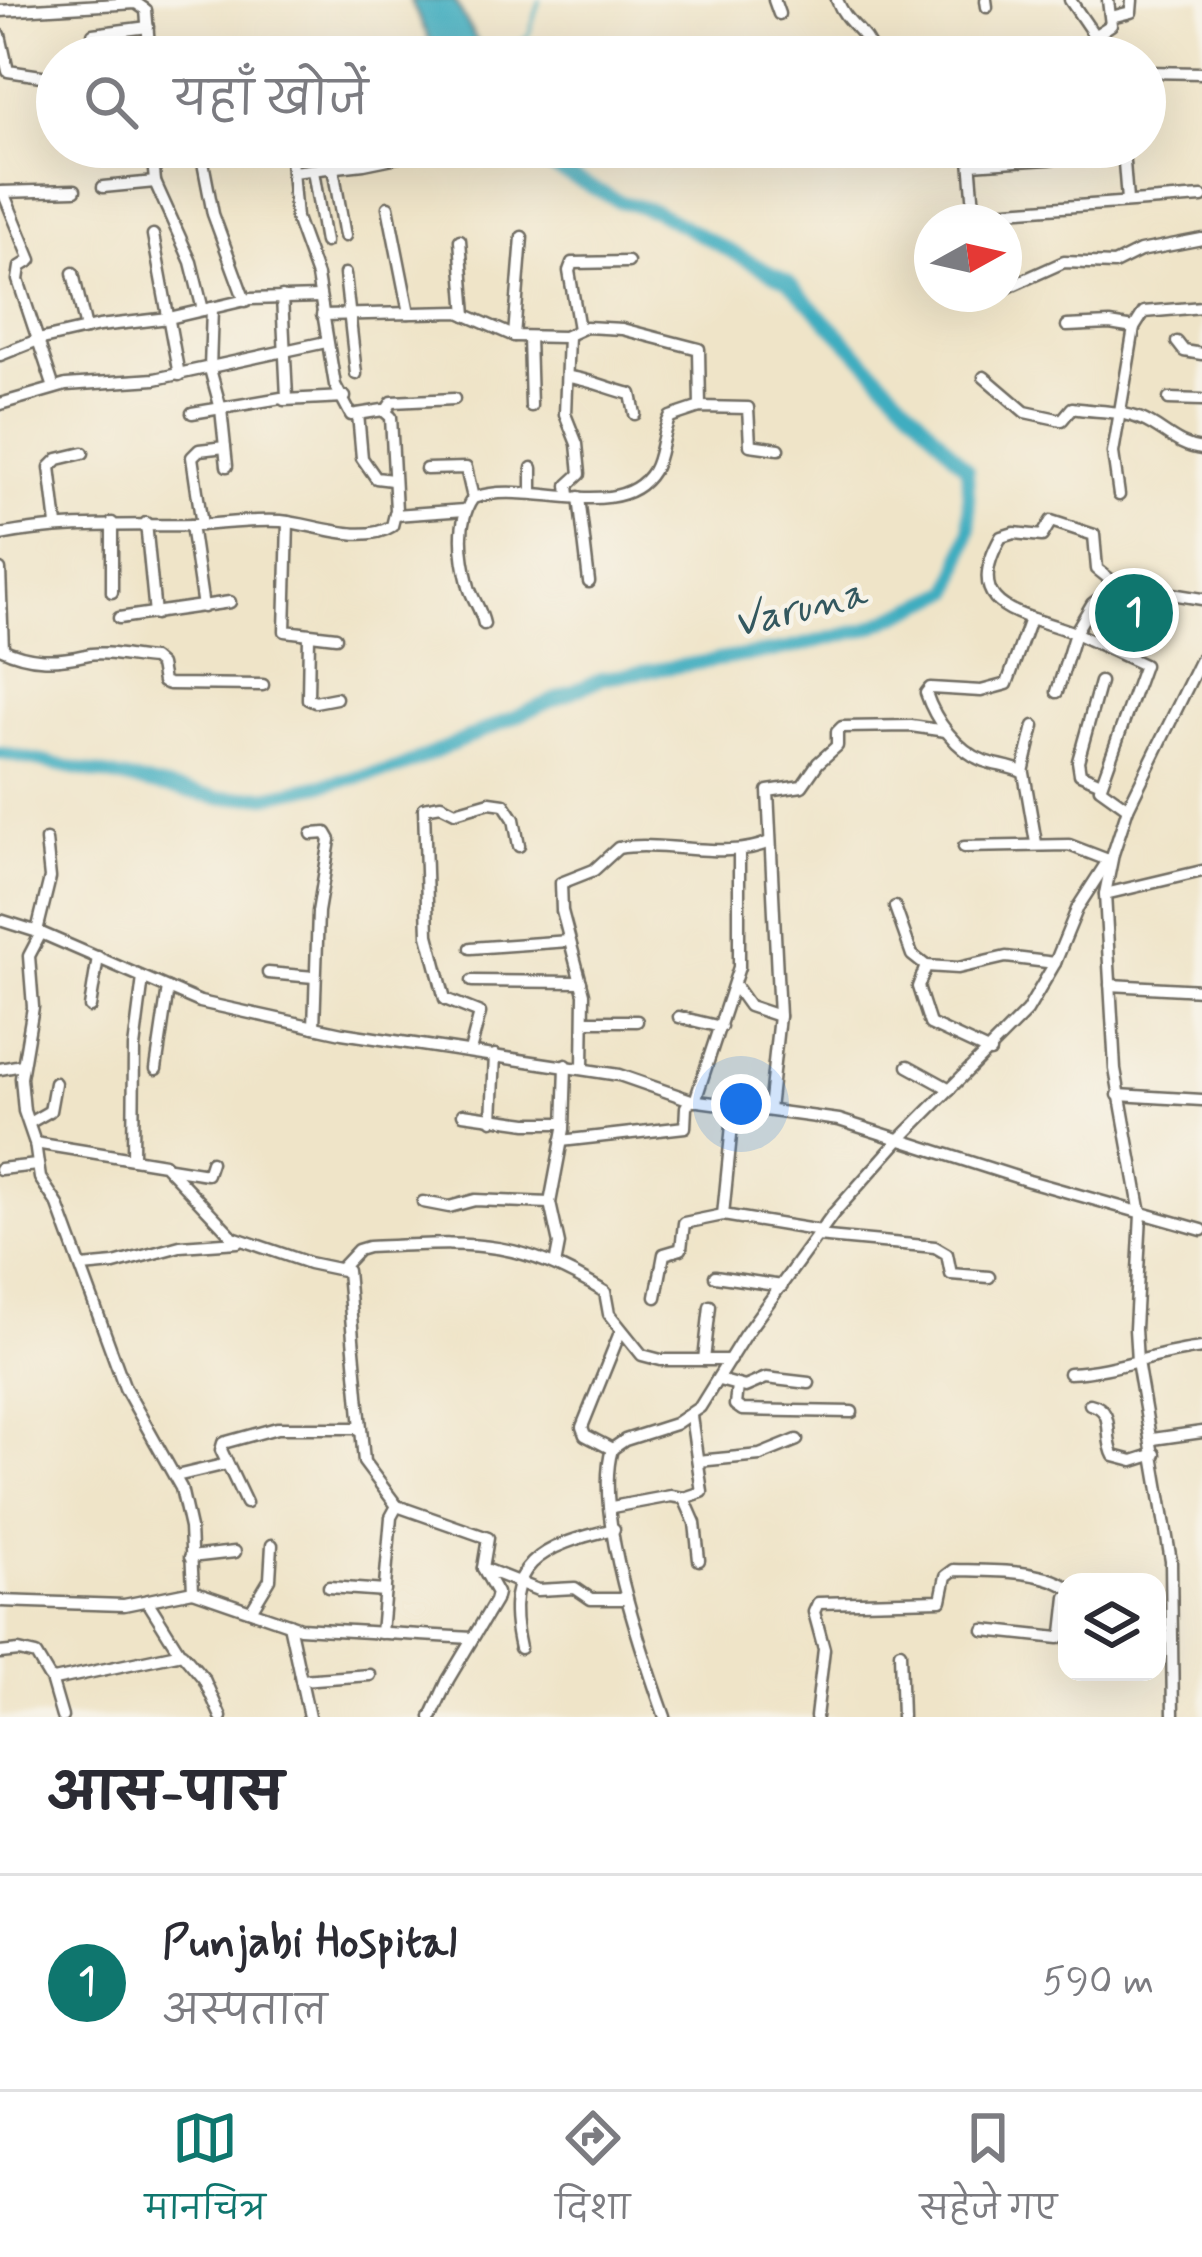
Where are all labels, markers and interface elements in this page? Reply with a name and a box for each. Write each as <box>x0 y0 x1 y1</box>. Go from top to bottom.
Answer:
search box <box>36 36 1166 168</box>
icon: search <box>78 69 144 135</box>
text: यहाँ खोजें <box>174 72 368 131</box>
north arrow <box>914 204 1022 312</box>
water label: Varuna <box>727 566 874 652</box>
pin: 1 <box>1095 568 1173 658</box>
your location <box>711 1074 771 1134</box>
map controls <box>1058 1573 1166 1681</box>
button: layers <box>1058 1573 1166 1681</box>
text: आस-पास <box>48 1762 283 1828</box>
text: Punjabi Hospital <box>162 1914 457 1973</box>
text: 1 <box>78 1957 96 2008</box>
text: 590 m <box>1042 1957 1154 2008</box>
text: अस्पताल <box>162 1987 328 2038</box>
tab: मानचित्र <box>145 2105 266 2244</box>
tab: दिशा <box>555 2105 630 2244</box>
tab: सहेजे गए <box>920 2105 1057 2244</box>

